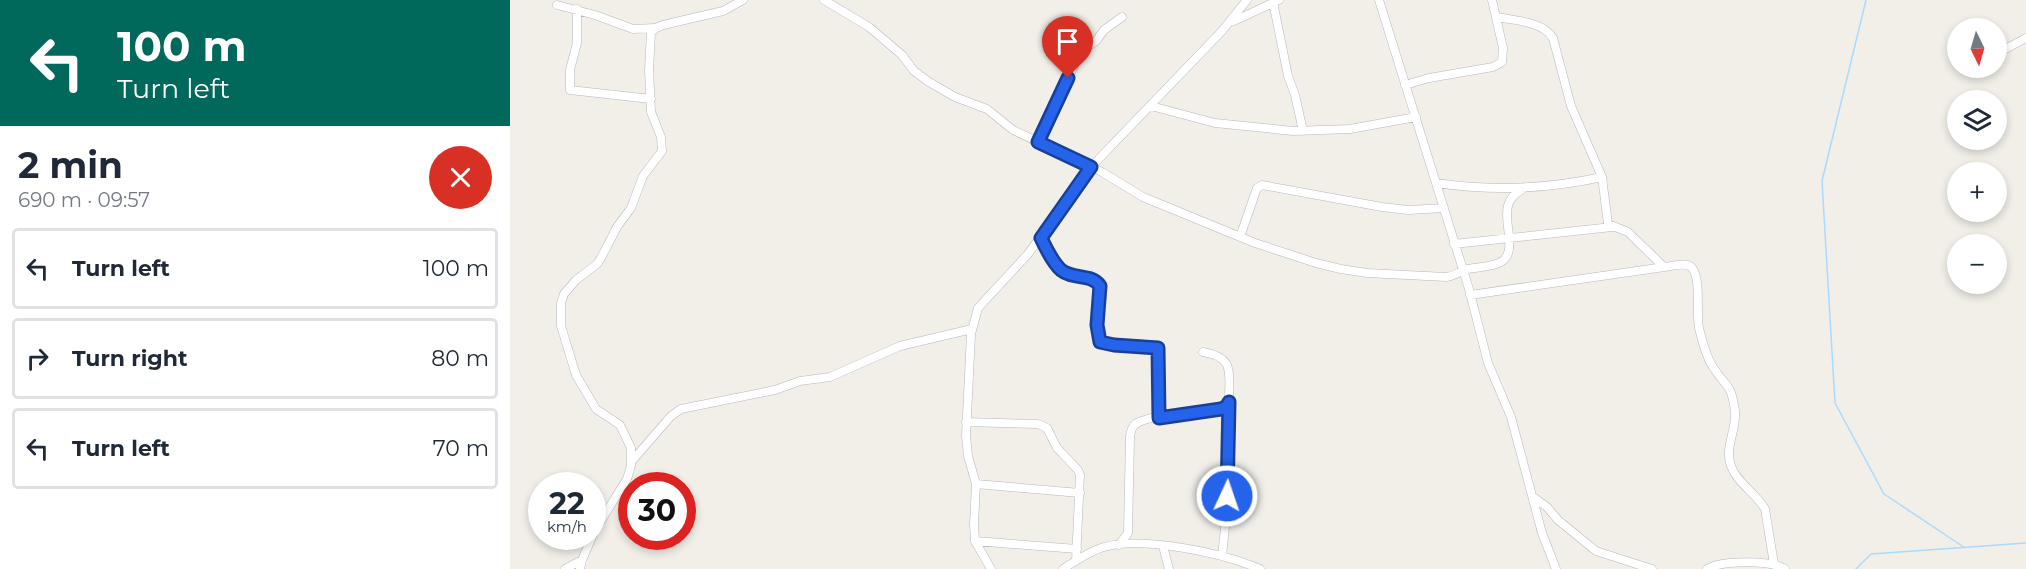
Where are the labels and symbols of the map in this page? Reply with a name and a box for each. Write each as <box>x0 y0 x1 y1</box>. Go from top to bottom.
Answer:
pin <box>1042 16 1093 78</box>
north arrow <box>1947 18 2007 78</box>
position arrow <box>1195 464 1259 528</box>
speed limit sign: 30 <box>618 472 696 550</box>

